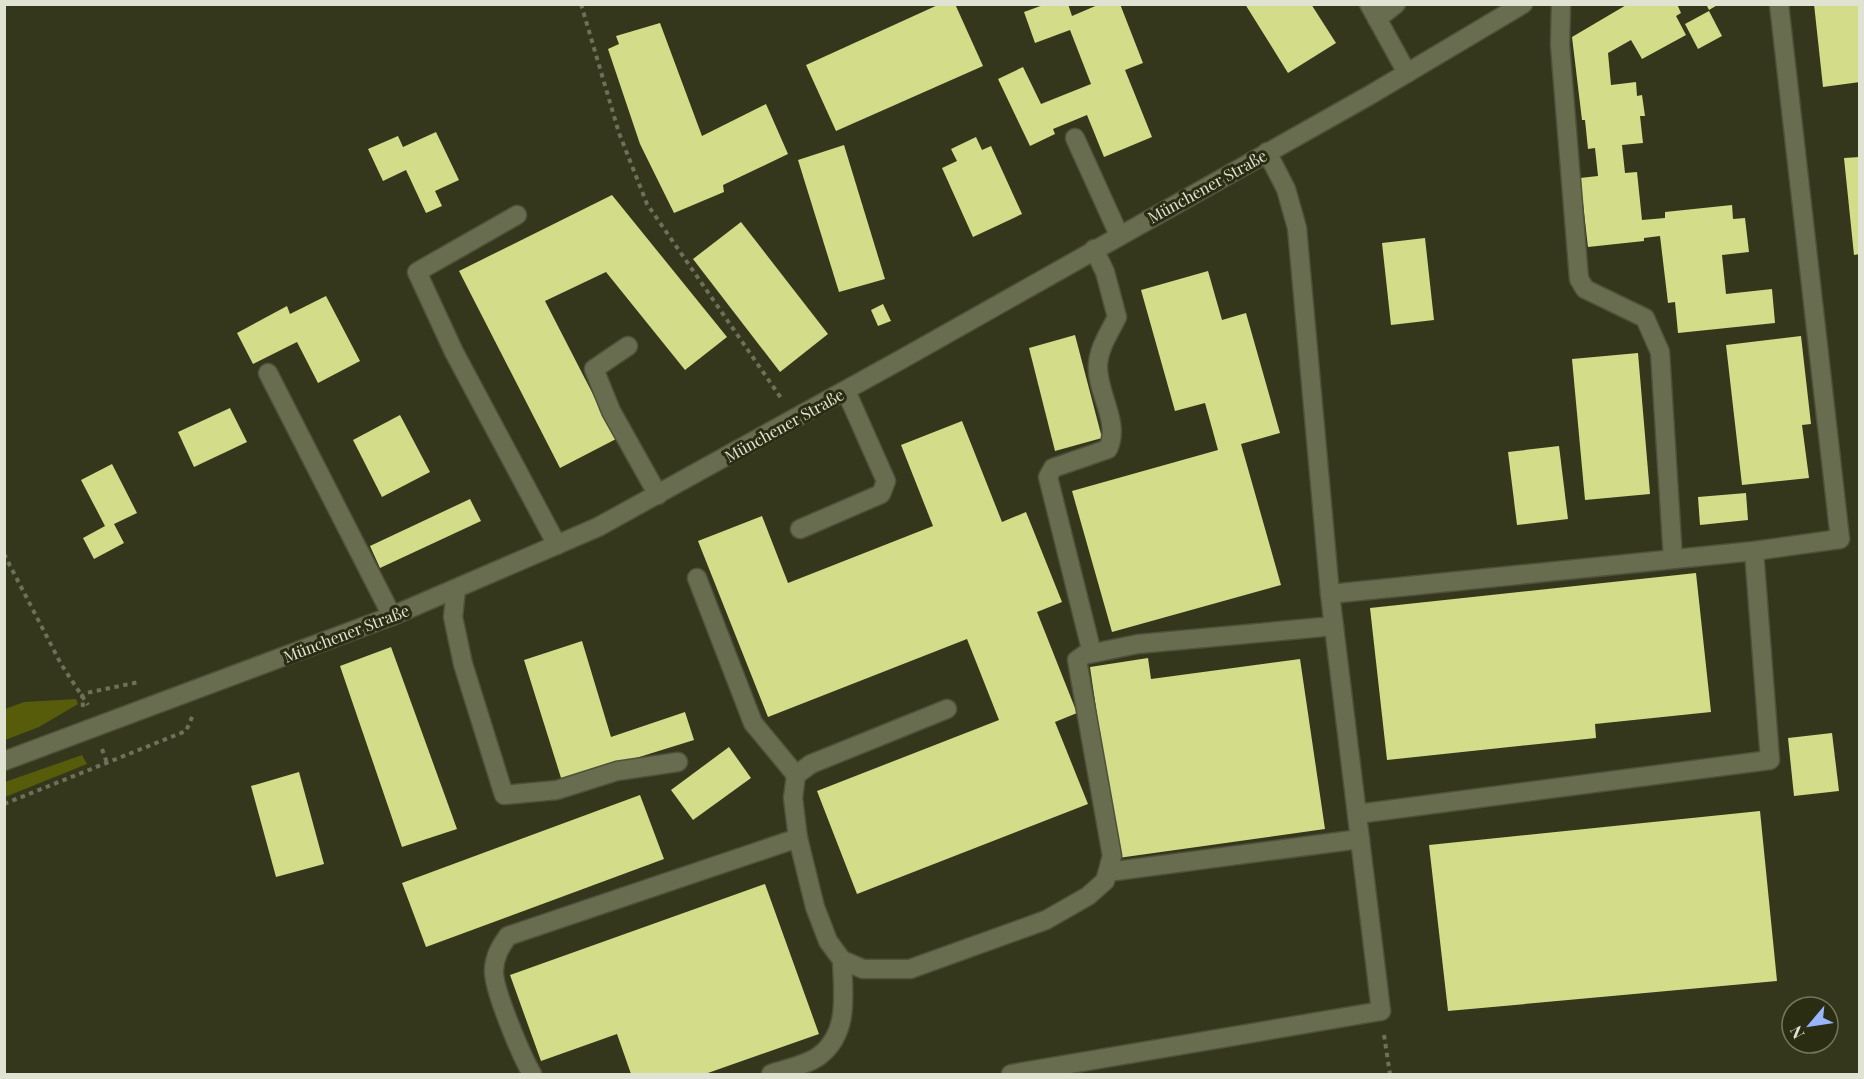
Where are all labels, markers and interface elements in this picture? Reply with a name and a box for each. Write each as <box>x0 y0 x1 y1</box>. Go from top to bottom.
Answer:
street label: Münchener Straße <box>1144 145 1270 227</box>
street label: Münchener Straße <box>721 384 847 466</box>
street label: Münchener Straße <box>280 599 412 667</box>
north arrow <box>1780 995 1840 1055</box>
text: N <box>1784 1022 1808 1043</box>

